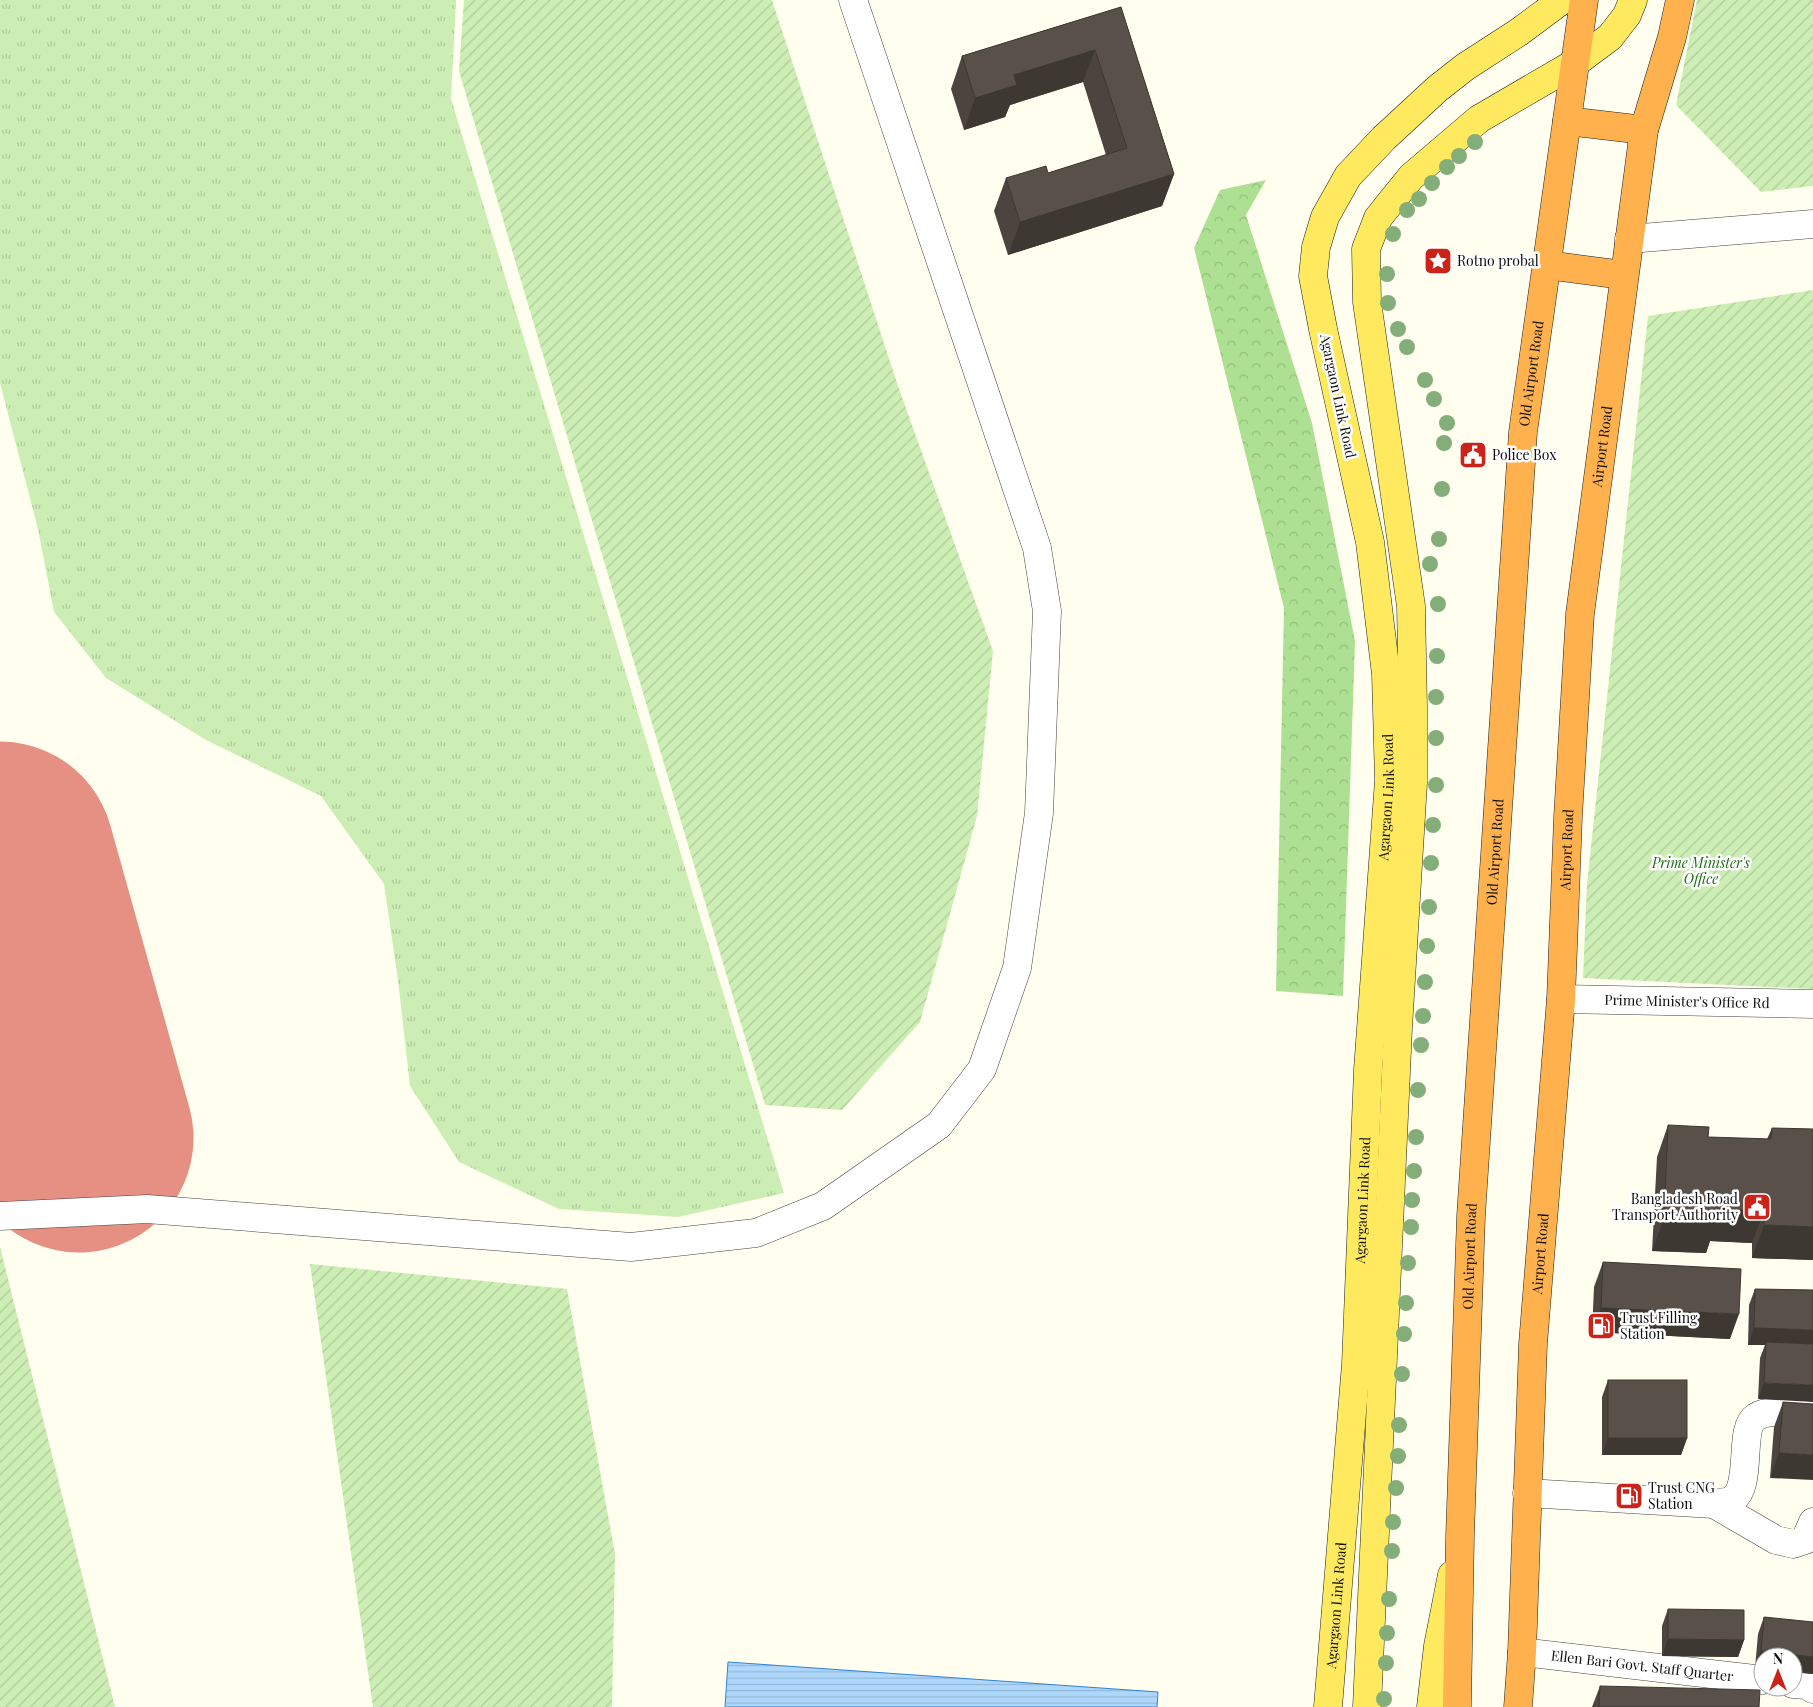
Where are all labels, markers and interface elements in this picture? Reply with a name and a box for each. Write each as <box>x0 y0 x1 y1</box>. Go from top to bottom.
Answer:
place icon: Rotno probal <box>1423 246 1453 276</box>
place label: Rotno probal <box>1457 251 1539 270</box>
street label: Old Airport Road <box>1514 319 1548 428</box>
street label: Agargaon Link Road <box>1316 331 1361 460</box>
street label: Airport Road <box>1587 405 1616 489</box>
public building icon: Police Box <box>1458 440 1488 470</box>
place label: Police Box <box>1492 445 1557 464</box>
street label: Agargaon Link Road <box>1373 734 1398 862</box>
street label: Old Airport Road <box>1482 798 1508 906</box>
street label: Airport Road <box>1555 808 1577 892</box>
park label: Prime Minister's Office <box>1651 853 1751 888</box>
street label: Prime Minister's Office Rd <box>1604 990 1770 1012</box>
street label: Agargaon Link Road <box>1350 1137 1374 1265</box>
place label: Bangladesh Road Transport Authority <box>1612 1189 1738 1224</box>
public building icon: Bangladesh Road Transport Authority <box>1742 1192 1772 1222</box>
street label: Old Airport Road <box>1458 1202 1481 1310</box>
street label: Airport Road <box>1527 1212 1553 1296</box>
place label: Trust Filling Station <box>1620 1308 1698 1343</box>
fuel station icon: Trust Filling Station <box>1586 1311 1616 1341</box>
place label: Trust CNG Station <box>1648 1478 1715 1513</box>
fuel station icon: Trust CNG Station <box>1614 1481 1644 1511</box>
street label: Agargaon Link Road <box>1321 1541 1350 1670</box>
street label: Ellen Bari Govt. Staff Quarter <box>1550 1645 1735 1686</box>
north arrow <box>1753 1647 1803 1697</box>
text: N <box>1773 1649 1783 1668</box>

